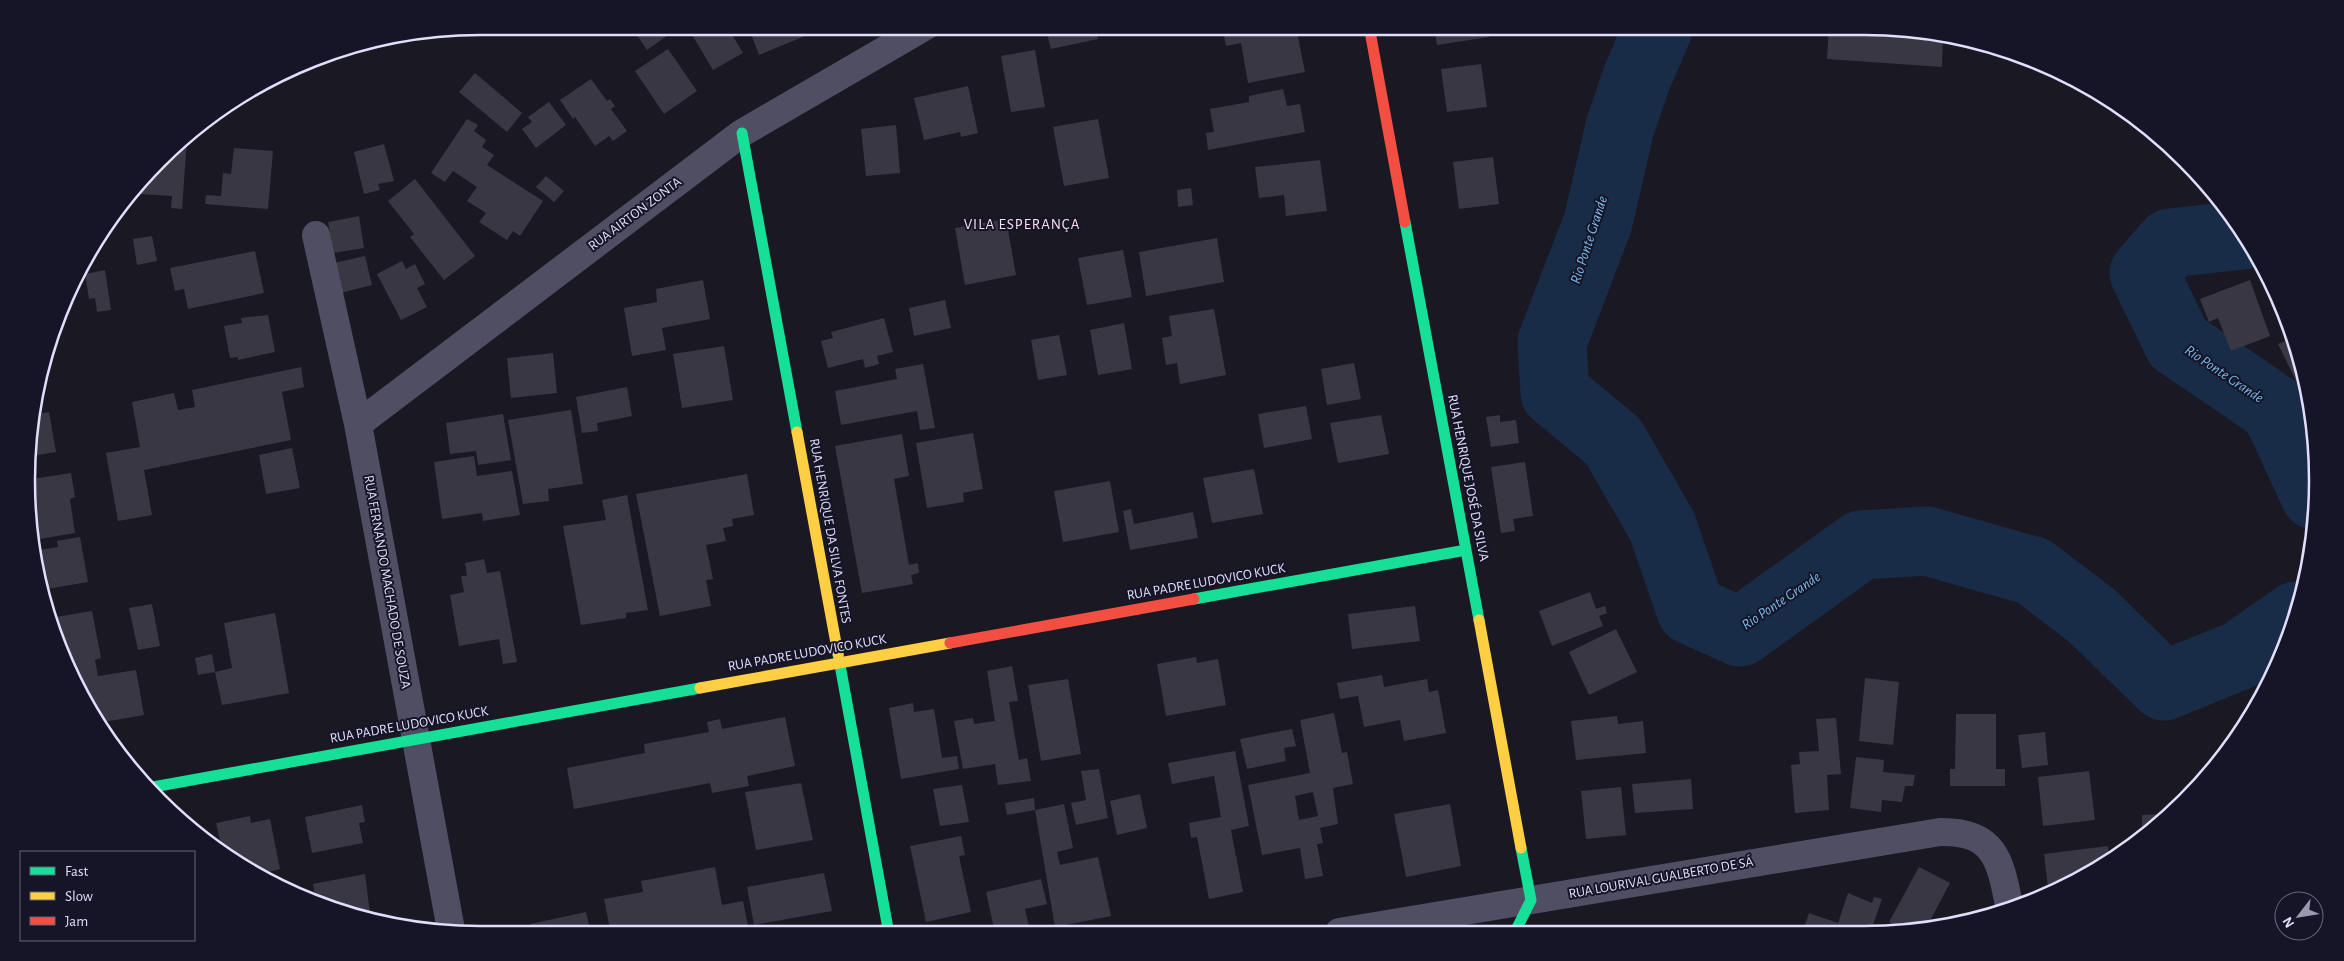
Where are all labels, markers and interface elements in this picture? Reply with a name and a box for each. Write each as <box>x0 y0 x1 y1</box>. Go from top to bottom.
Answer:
street label: RUA AIRTON ZONTA <box>586 175 684 253</box>
water label: Rio Ponte Grande <box>1568 194 1610 286</box>
district label: VILA ESPERANÇA <box>964 217 1080 232</box>
water label: Rio Ponte Grande <box>2182 342 2266 406</box>
street label: RUA HENRIQUE JOSÉ DA SILVA <box>1445 393 1494 562</box>
street label: RUA HENRIQUE DA SILVA FONTES <box>807 437 853 625</box>
street label: RUA FERNANDO MACHADO DE SOUZA <box>361 474 413 690</box>
street label: RUA PADRE LUDOVICO KUCK <box>1126 561 1287 603</box>
water label: Rio Ponte Grande <box>1739 569 1823 633</box>
street label: RUA PADRE LUDOVICO KUCK <box>727 632 888 674</box>
street label: RUA PADRE LUDOVICO KUCK <box>329 704 490 746</box>
legend <box>20 851 195 941</box>
street label: RUA LOURIVAL GUALBERTO DE SÁ <box>1567 852 1754 901</box>
text: Fast <box>65 864 89 879</box>
text: Slow <box>65 889 93 904</box>
north arrow <box>2274 891 2324 941</box>
text: Jam <box>65 914 88 929</box>
text: N <box>2280 914 2297 930</box>

